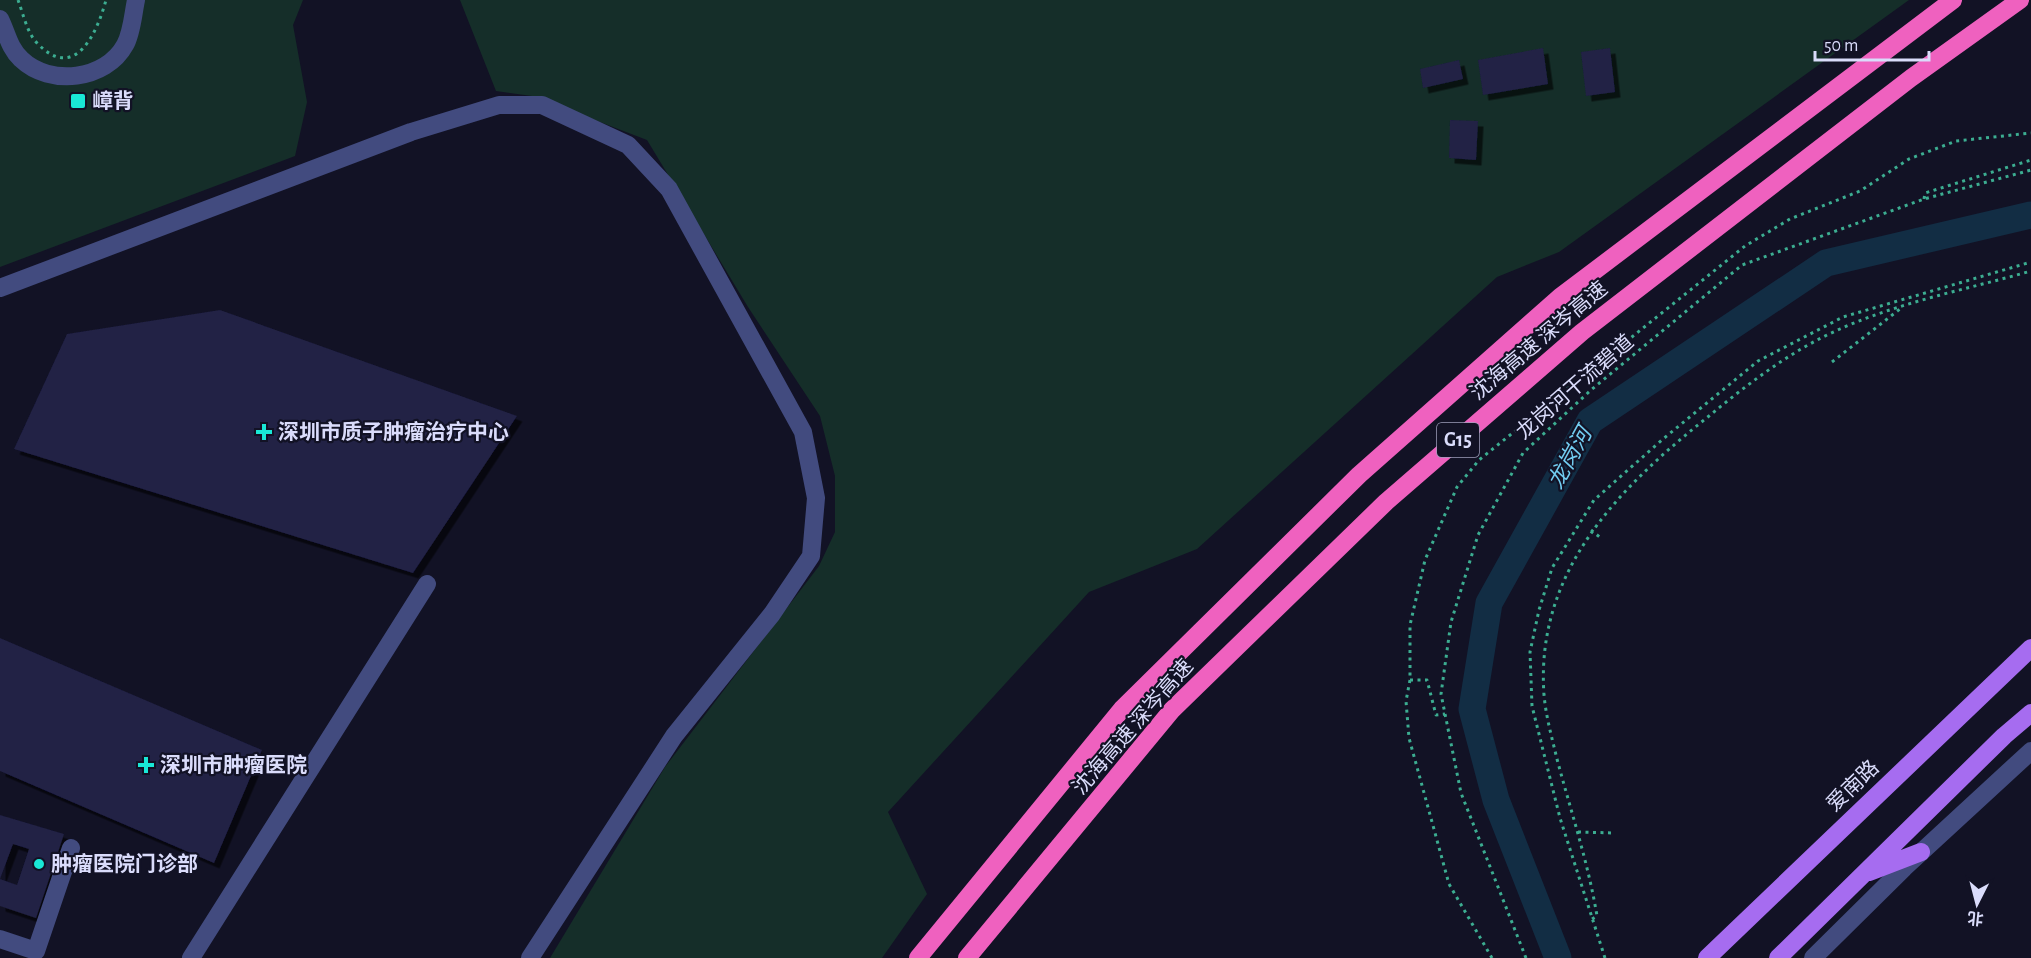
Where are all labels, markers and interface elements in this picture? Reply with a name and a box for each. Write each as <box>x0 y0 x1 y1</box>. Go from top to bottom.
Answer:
scale bar <box>1815 24 1929 62</box>
text: 50 m <box>1824 37 1858 55</box>
place label: 嶂背 <box>92 90 134 112</box>
marker: 嶂背 <box>69 92 87 110</box>
street label: 沈海高速 深岑高速 <box>1466 277 1611 404</box>
street label: 龙岗河干流碧道 <box>1512 330 1637 443</box>
place label: 深圳市质子肿瘤治疗中心 <box>278 420 509 443</box>
water label: 龙岗河 <box>1544 420 1598 492</box>
marker: 深圳市质子肿瘤治疗中心 <box>255 423 273 441</box>
road number: G15 <box>1437 423 1479 457</box>
street label: 沈海高速 深岑高速 <box>1068 655 1197 799</box>
place label: 深圳市肿瘤医院 <box>160 754 307 776</box>
marker: 深圳市肿瘤医院 <box>137 756 155 774</box>
street label: 爱南路 <box>1822 756 1883 815</box>
place label: 肿瘤医院门诊部 <box>51 853 198 875</box>
marker: 肿瘤医院门诊部 <box>32 857 46 871</box>
north arrow <box>1947 874 2007 934</box>
text: 北 <box>1967 909 1984 928</box>

